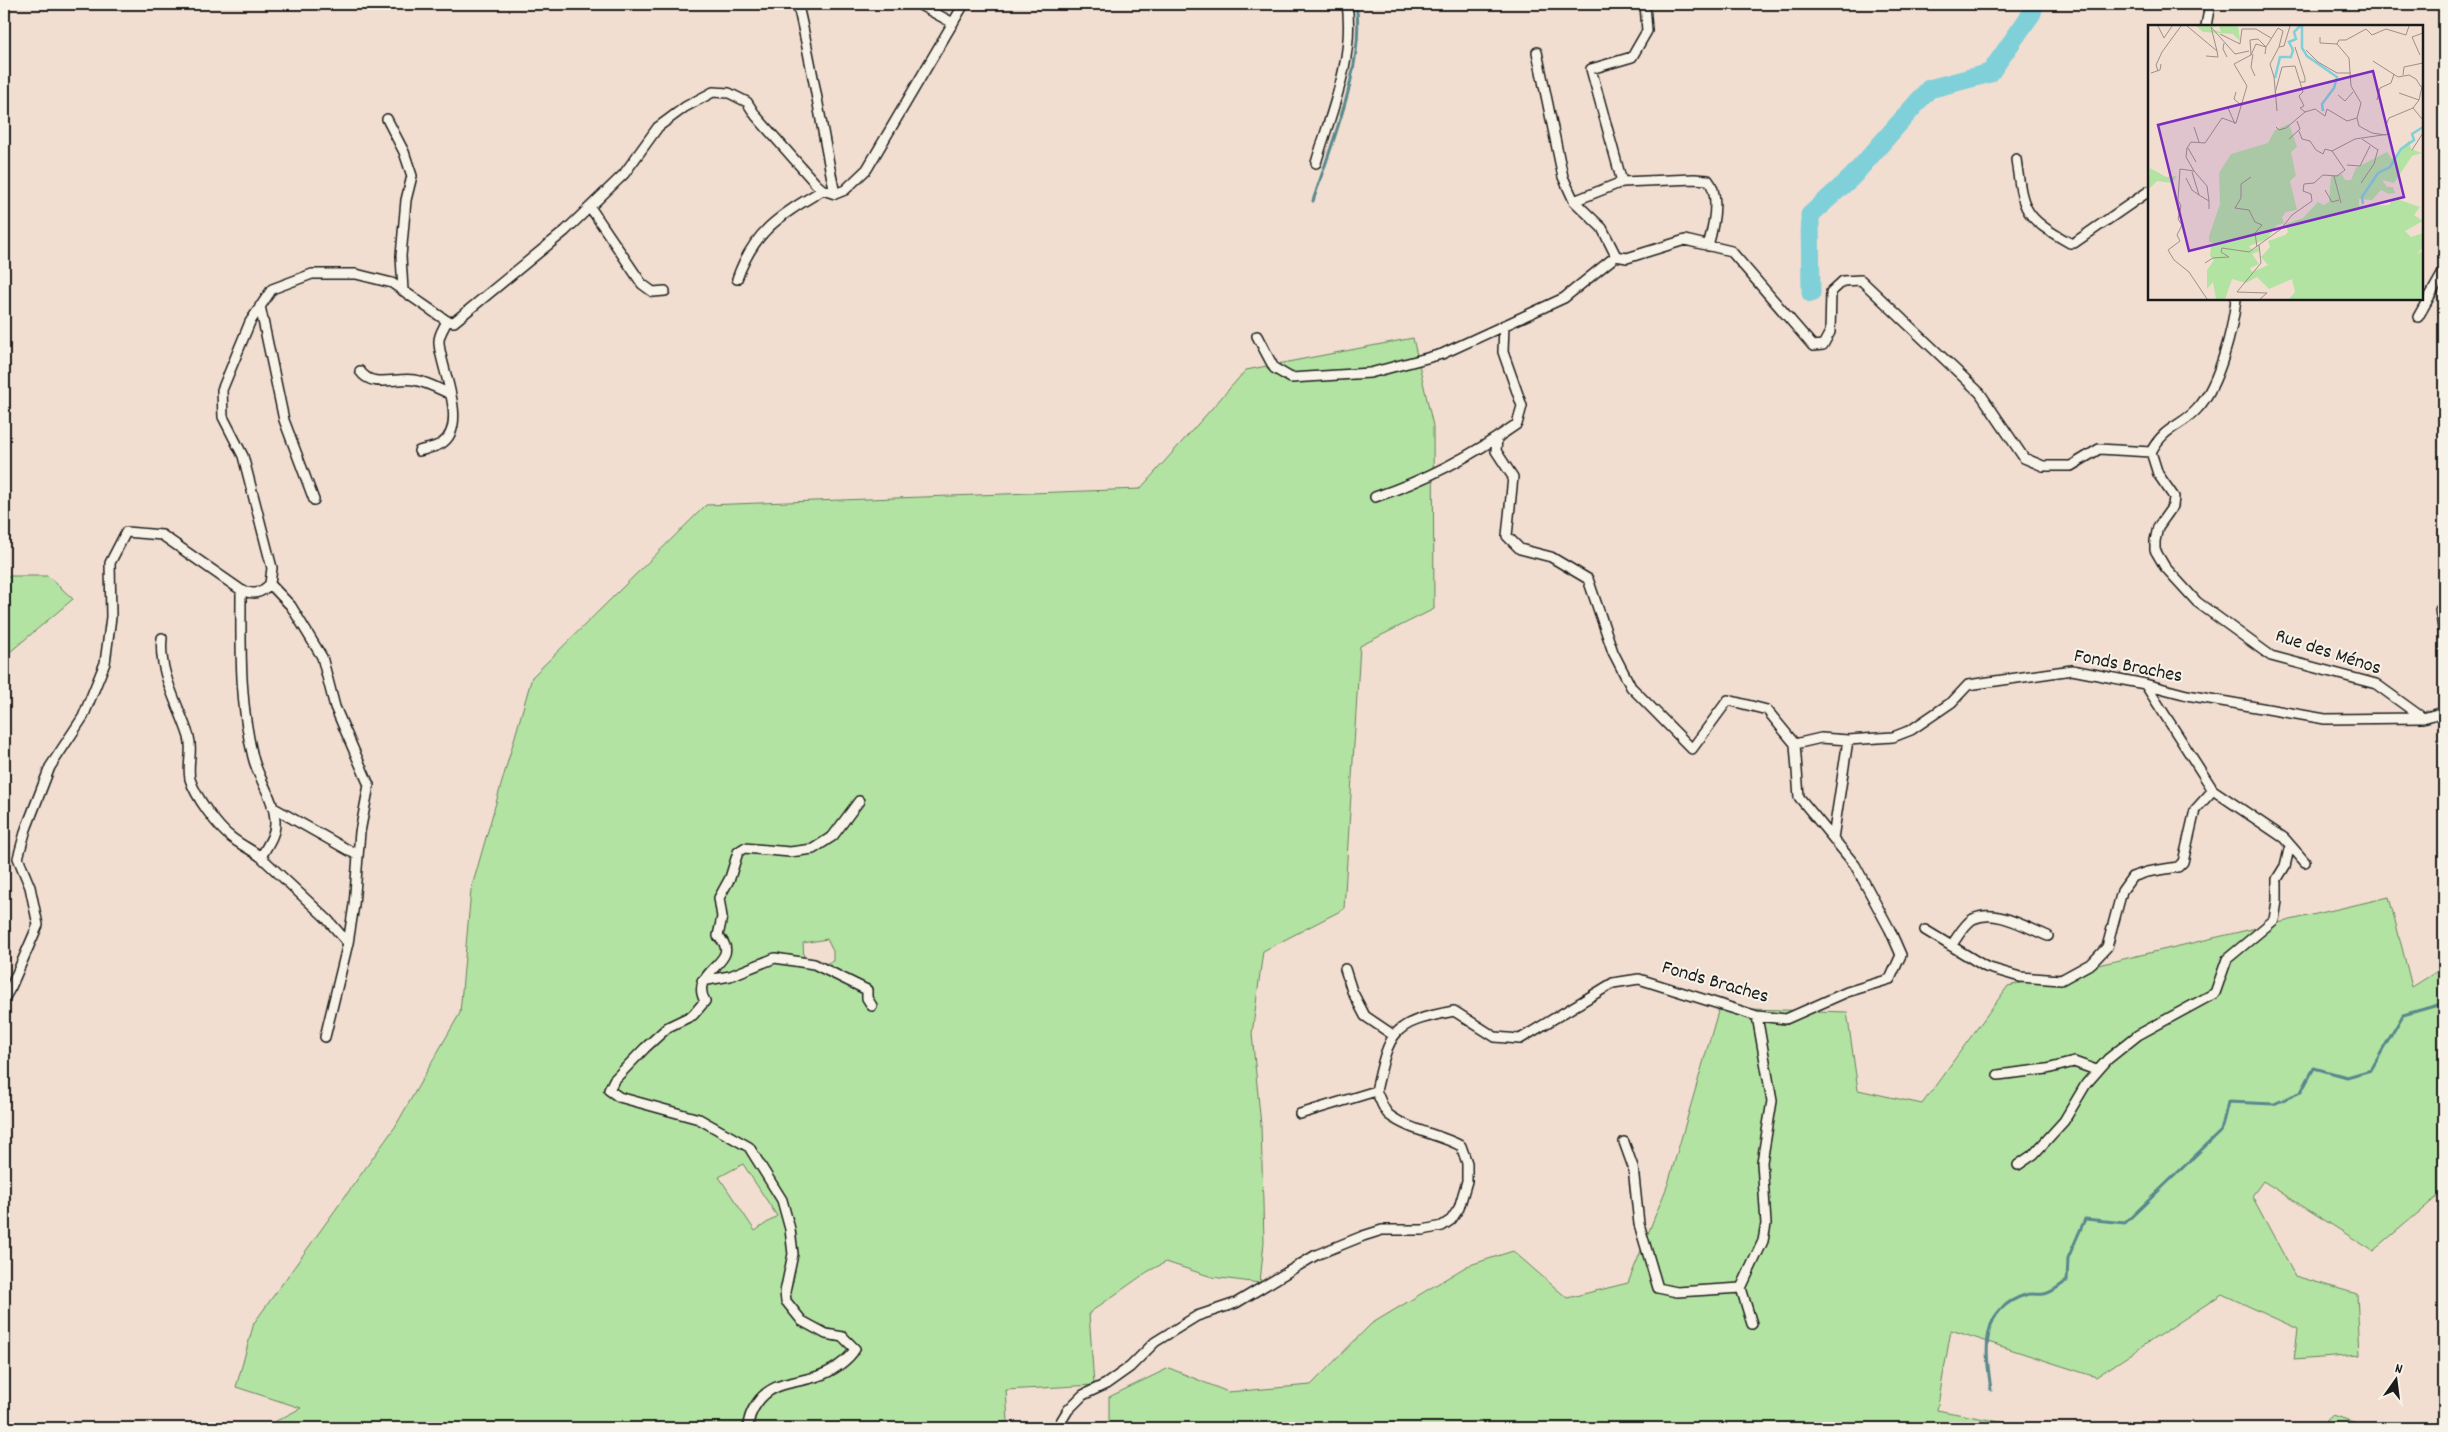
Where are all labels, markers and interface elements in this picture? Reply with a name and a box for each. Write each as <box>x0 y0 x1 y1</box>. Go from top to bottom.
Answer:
inset map <box>2148 25 2423 300</box>
street label: Rue des Ménos <box>2271 623 2385 683</box>
street label: Fonds Braches <box>2071 643 2185 691</box>
street label: Fonds Braches <box>1658 954 1772 1012</box>
north arrow <box>2370 1354 2420 1404</box>
text: N <box>2393 1359 2405 1380</box>

